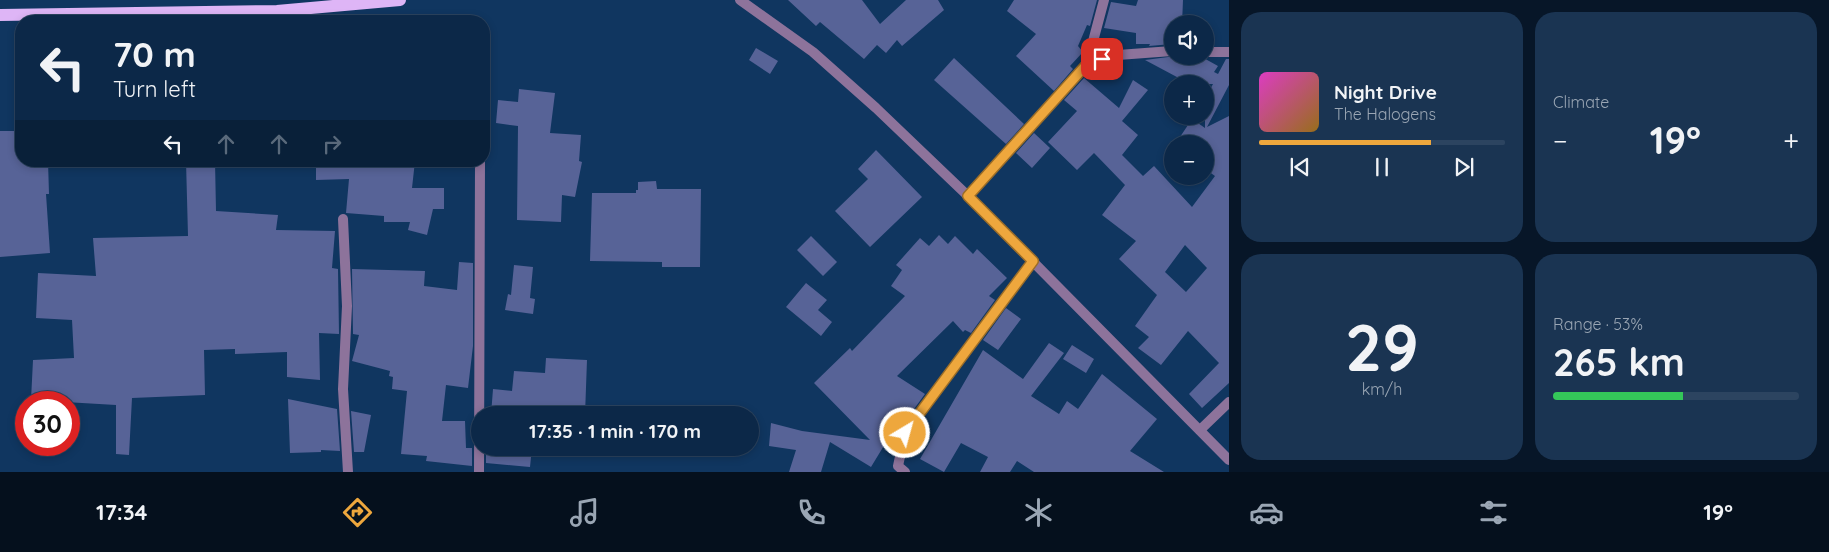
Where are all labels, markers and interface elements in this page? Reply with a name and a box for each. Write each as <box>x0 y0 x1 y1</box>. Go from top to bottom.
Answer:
map controls <box>1164 15 1214 185</box>
button: sound <box>1164 15 1214 65</box>
text: 70 m <box>113 32 196 76</box>
icon: left <box>30 35 95 100</box>
pin <box>1081 38 1123 80</box>
icon: arrive <box>1088 45 1116 73</box>
text: Turn left <box>113 75 196 103</box>
button: + <box>1164 75 1214 125</box>
text: Night Drive <box>1334 80 1437 104</box>
text: Climate <box>1553 92 1609 112</box>
text: The Halogens <box>1334 104 1436 124</box>
text: 19° <box>1650 116 1701 164</box>
text: − <box>1553 123 1568 158</box>
text: + <box>1783 123 1799 158</box>
icon: left <box>159 130 187 158</box>
icon: ahead <box>212 130 240 158</box>
icon: ahead <box>265 130 293 158</box>
icon: right <box>318 130 346 158</box>
button: − <box>1164 135 1214 185</box>
icon: previous <box>1286 153 1314 181</box>
icon: pause <box>1368 153 1396 181</box>
icon: next <box>1450 153 1478 181</box>
text: 29 <box>1345 306 1419 387</box>
text: Range · 53% <box>1553 314 1643 334</box>
text: 265 km <box>1553 338 1685 386</box>
text: km/h <box>1362 379 1402 399</box>
speed limit sign: 30 <box>15 391 80 456</box>
position arrow <box>878 406 930 458</box>
text: 17:35 · 1 min · 170 m <box>529 419 701 443</box>
icon: directions <box>340 495 375 530</box>
icon: music <box>567 495 602 530</box>
icon: phone <box>794 495 829 530</box>
icon: climate <box>1021 495 1056 530</box>
icon: car <box>1249 495 1284 530</box>
icon: filters <box>1476 495 1511 530</box>
text: 17:34 <box>96 498 148 526</box>
text: 19° <box>1703 498 1733 526</box>

